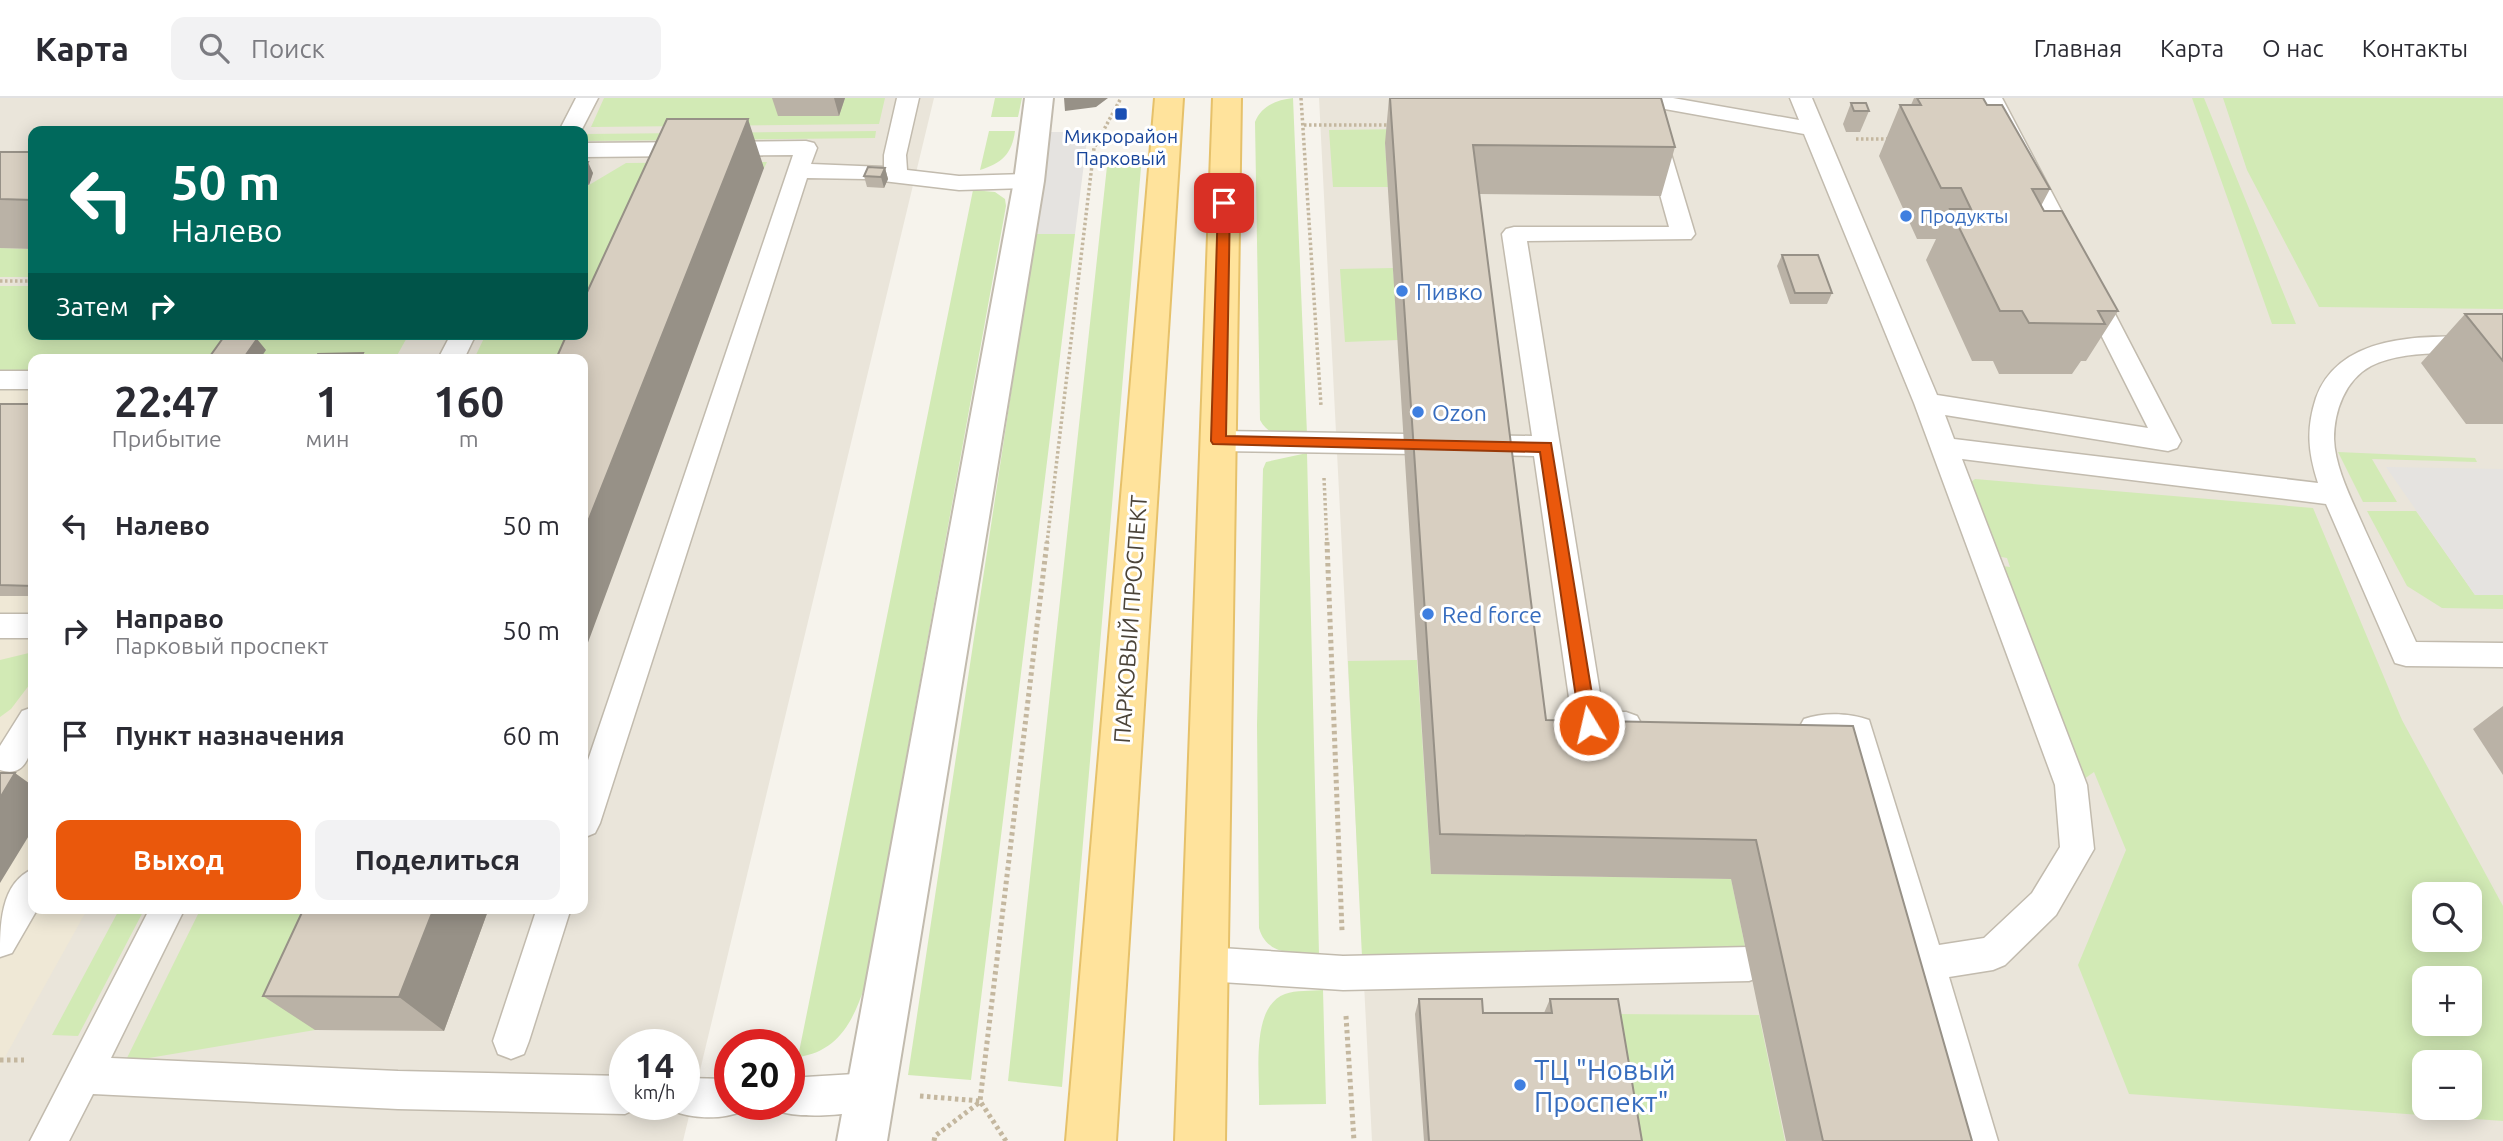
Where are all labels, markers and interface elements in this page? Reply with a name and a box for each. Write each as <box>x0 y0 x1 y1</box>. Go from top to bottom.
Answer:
search box <box>171 17 661 80</box>
icon: search <box>195 29 233 67</box>
text: Карта <box>35 30 129 67</box>
text: Поиск <box>251 34 325 63</box>
text: Главная <box>2034 35 2122 62</box>
text: Карта <box>2160 35 2224 62</box>
text: О нас <box>2262 35 2324 62</box>
text: Контакты <box>2362 35 2468 62</box>
marker: Микрорайон Парковый <box>1113 106 1129 122</box>
place label: Микрорайон Парковый <box>1064 125 1178 169</box>
icon: left <box>56 154 147 245</box>
text: 50 m <box>171 154 280 209</box>
pin <box>1194 173 1254 233</box>
icon: arrive <box>1205 184 1243 222</box>
place label: Продукты <box>1920 205 2008 227</box>
marker: Продукты <box>1898 208 1914 224</box>
text: Налево <box>171 212 283 248</box>
place label: Пивко <box>1416 279 1483 304</box>
marker: Пивко <box>1394 283 1410 299</box>
icon: right <box>143 287 181 325</box>
text: Затем <box>56 292 129 321</box>
text: 22:47 <box>114 378 219 425</box>
text: 1 <box>316 378 339 425</box>
text: 160 <box>433 378 504 425</box>
place label: Ozon <box>1432 400 1487 425</box>
marker: Ozon <box>1410 404 1426 420</box>
text: Прибытие <box>112 426 222 451</box>
text: мин <box>306 426 349 451</box>
text: m <box>459 426 479 451</box>
street label: ПАРКОВЫЙ ПРОСПЕКТ <box>1109 494 1151 744</box>
icon: left <box>56 507 94 545</box>
text: Налево <box>115 511 210 540</box>
text: 50 m <box>502 511 560 540</box>
place label: Red force <box>1442 602 1542 627</box>
text: Направо <box>115 604 224 633</box>
marker: Red force <box>1420 606 1436 622</box>
icon: right <box>56 612 94 650</box>
text: 50 m <box>502 616 560 645</box>
text: Парковый проспект <box>115 633 329 658</box>
position arrow <box>1552 688 1626 762</box>
icon: arrive <box>56 717 94 755</box>
text: Пункт назначения <box>115 721 345 750</box>
text: 60 m <box>502 721 560 750</box>
button: Выход <box>56 820 301 900</box>
button: Поделиться <box>315 820 560 900</box>
map controls <box>2412 882 2482 1120</box>
button: search <box>2412 882 2482 952</box>
button: + <box>2412 966 2482 1036</box>
speed limit sign: 20 <box>714 1029 805 1120</box>
text: 14 <box>635 1045 674 1085</box>
button: − <box>2412 1050 2482 1120</box>
place label: ТЦ "Новый Проспект" <box>1534 1054 1676 1117</box>
marker: ТЦ "Новый Проспект" <box>1512 1077 1528 1093</box>
text: km/h <box>634 1082 675 1102</box>

